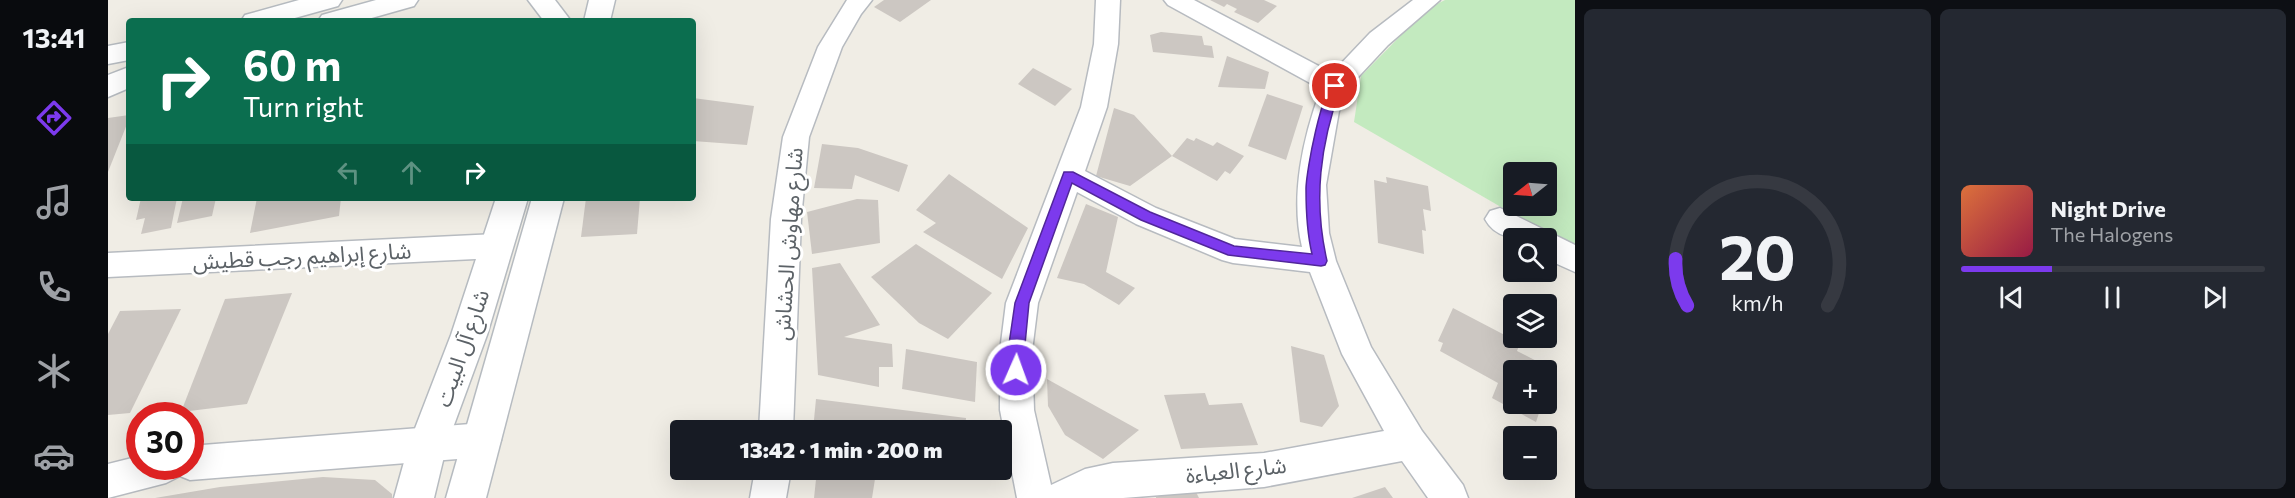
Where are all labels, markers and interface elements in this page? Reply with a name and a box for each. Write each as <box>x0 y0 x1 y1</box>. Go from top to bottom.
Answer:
text: 13:41 <box>22 21 86 54</box>
text: 60 m <box>243 38 342 90</box>
icon: right <box>144 42 222 120</box>
pin <box>1309 60 1360 111</box>
icon: arrive <box>1318 69 1351 102</box>
text: Turn right <box>243 90 363 123</box>
icon: directions <box>33 97 75 139</box>
street label: شارع مهاوش الحشاش <box>767 147 812 342</box>
icon: left <box>332 156 365 189</box>
icon: ahead <box>395 156 428 189</box>
icon: right <box>458 156 491 189</box>
north arrow <box>1503 162 1557 216</box>
map controls <box>1503 162 1557 480</box>
icon: music <box>33 181 75 223</box>
text: Night Drive <box>2051 195 2166 222</box>
text: 20 <box>1719 217 1796 293</box>
text: The Halogens <box>2051 222 2173 246</box>
button: search <box>1503 228 1557 282</box>
street label: شارع إبراهيم رجب قطيش <box>192 236 412 279</box>
icon: phone <box>33 266 75 308</box>
icon: previous <box>1995 281 2028 314</box>
icon: pause <box>2096 281 2129 314</box>
icon: next <box>2198 281 2231 314</box>
street label: شارع آل البيت <box>429 286 498 411</box>
text: km/h <box>1731 289 1783 315</box>
button: layers <box>1503 294 1557 348</box>
position arrow <box>984 338 1048 402</box>
icon: climate <box>33 350 75 392</box>
button: + <box>1503 360 1557 414</box>
speed limit sign: 30 <box>126 402 204 480</box>
button: − <box>1503 426 1557 480</box>
icon: car <box>33 435 75 477</box>
text: 13:42 · 1 min · 200 m <box>739 436 943 463</box>
street label: شارع العباءة <box>1184 451 1288 492</box>

